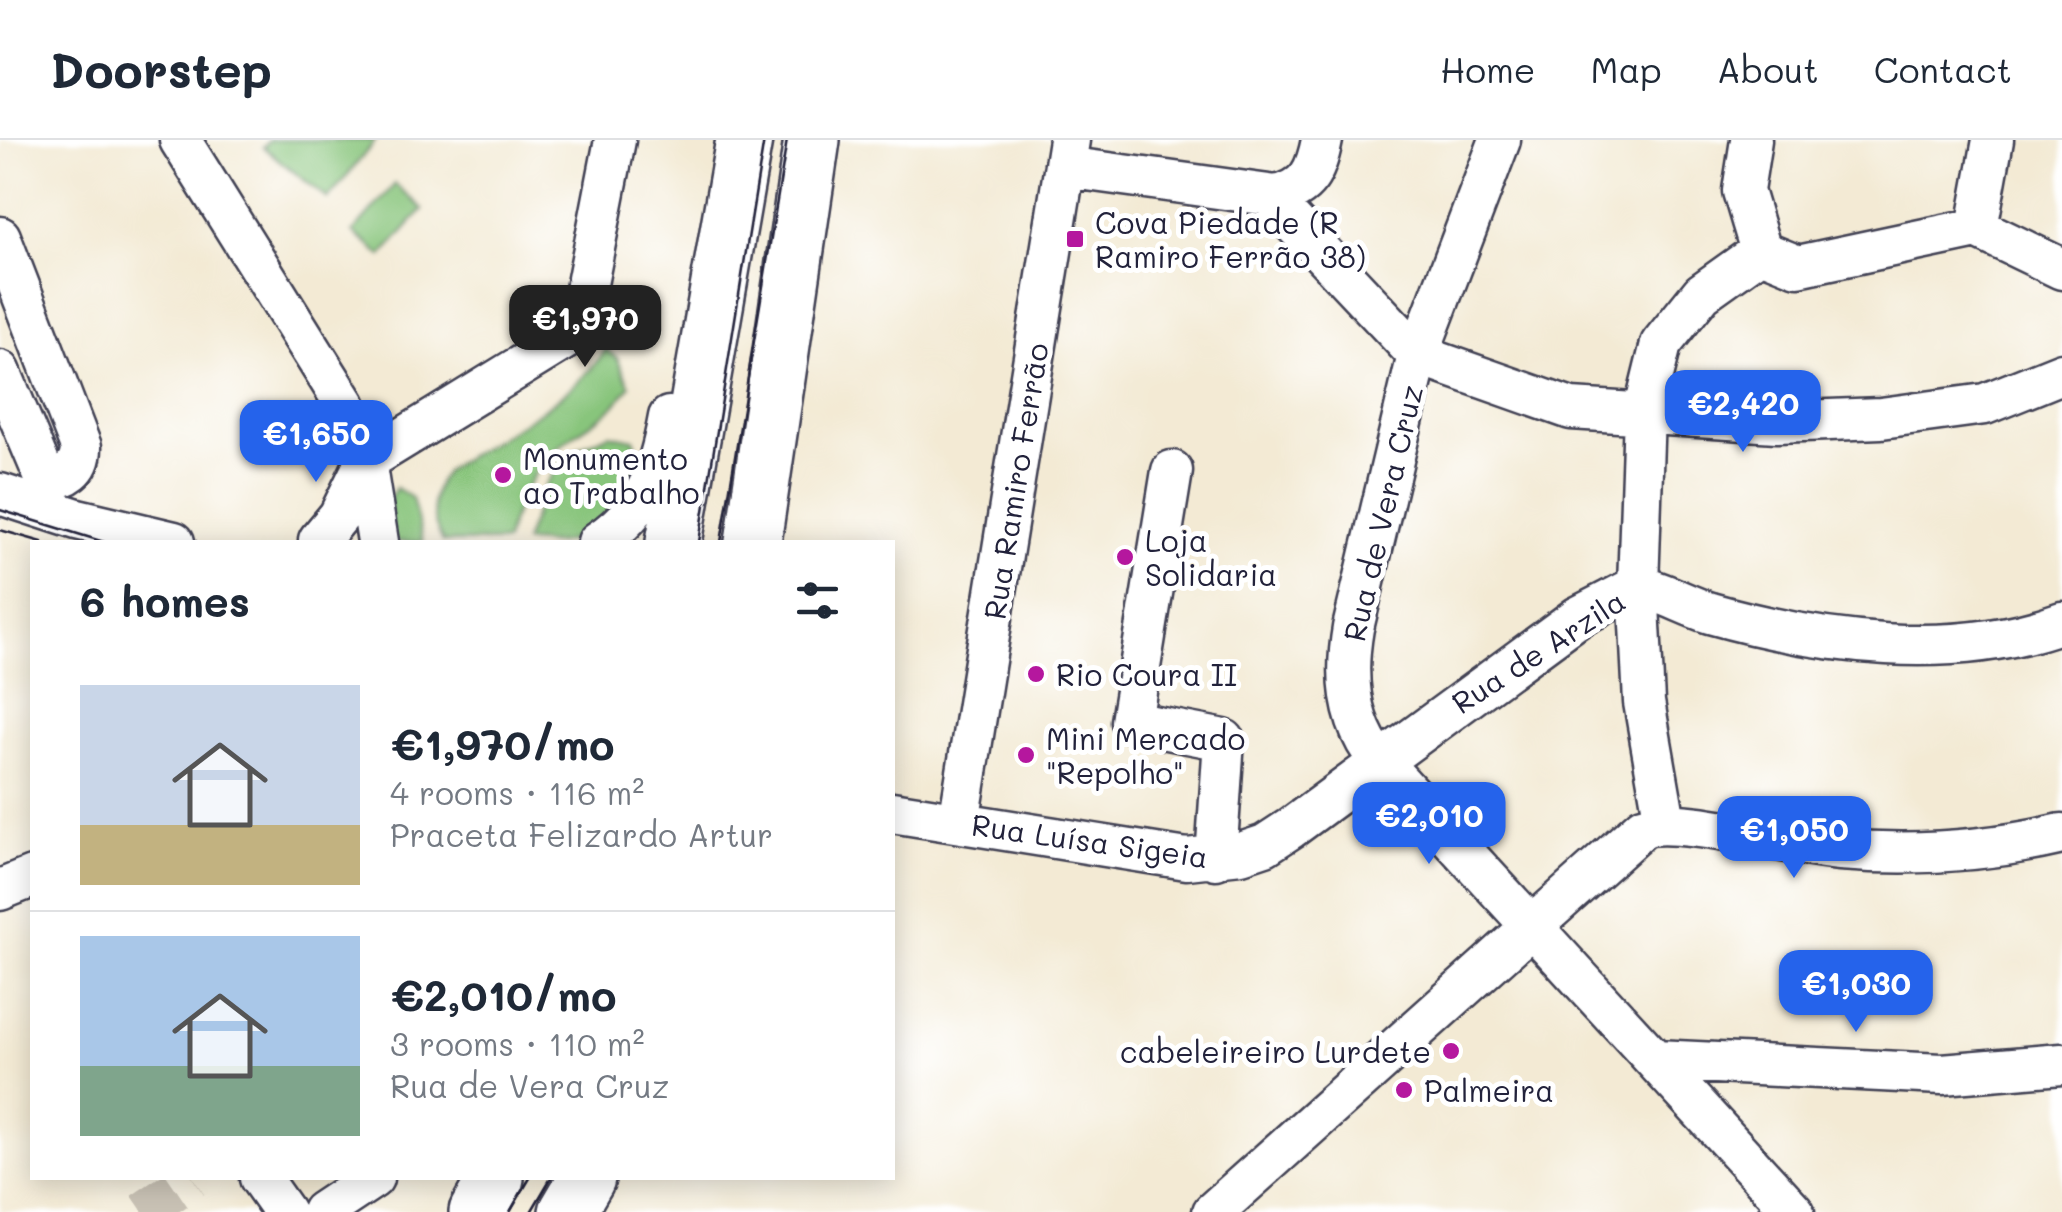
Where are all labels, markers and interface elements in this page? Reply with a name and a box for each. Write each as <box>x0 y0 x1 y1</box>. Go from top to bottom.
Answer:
text: Doorstep <box>50 38 272 100</box>
text: Home <box>1440 46 1536 92</box>
text: Map <box>1591 46 1662 92</box>
text: About <box>1717 46 1819 92</box>
text: Contact <box>1874 46 2012 92</box>
place label: Cova Piedade (R Ramiro Ferrão 38) <box>1095 202 1366 276</box>
marker: Cova Piedade (R Ramiro Ferrão 38) <box>1064 228 1086 250</box>
pin: €1,970 <box>504 285 666 370</box>
text: €1,970 <box>531 296 639 338</box>
street label: Rua Ramiro Ferrão <box>973 340 1057 622</box>
pin: €2,420 <box>1662 370 1824 455</box>
street label: Rua de Vera Cruz <box>1333 381 1431 645</box>
text: €2,420 <box>1687 381 1799 423</box>
pin: €1,650 <box>235 400 397 485</box>
text: €1,650 <box>262 411 370 453</box>
place label: Monumento ao Trabalho <box>523 438 700 512</box>
marker: Monumento ao Trabalho <box>492 464 514 486</box>
place label: Loja Solidaria <box>1145 520 1277 594</box>
marker: Loja Solidaria <box>1114 546 1136 568</box>
text: 6 homes <box>80 573 250 628</box>
icon: filters <box>790 573 845 628</box>
street label: Rua de Arzila <box>1444 580 1632 722</box>
place label: Rio Coura II <box>1056 654 1237 694</box>
marker: Rio Coura II <box>1025 663 1047 685</box>
text: €1,970/mo <box>390 716 615 771</box>
place label: Mini Mercado "Repolho" <box>1046 718 1245 792</box>
icon: home <box>160 725 280 845</box>
marker: Mini Mercado "Repolho" <box>1015 744 1037 766</box>
text: 4 rooms · 116 m² <box>390 771 644 813</box>
pin: €2,010 <box>1348 782 1510 867</box>
text: €2,010 <box>1375 793 1484 835</box>
pin: €1,050 <box>1713 796 1875 881</box>
street label: Rua Luísa Sigeia <box>969 804 1211 876</box>
text: €1,050 <box>1739 807 1849 849</box>
text: Praceta Felizardo Artur <box>390 813 773 855</box>
pin: €1,030 <box>1775 950 1937 1035</box>
text: €1,030 <box>1801 961 1911 1003</box>
text: €2,010/mo <box>390 967 616 1022</box>
icon: home <box>160 976 280 1096</box>
text: 3 rooms · 110 m² <box>390 1022 645 1064</box>
place label: cabeleireiro Lurdete <box>1120 1031 1431 1071</box>
marker: cabeleireiro Lurdete <box>1440 1040 1462 1062</box>
text: Rua de Vera Cruz <box>390 1064 669 1106</box>
place label: Palmeira <box>1424 1070 1554 1110</box>
marker: Palmeira <box>1393 1079 1415 1101</box>

